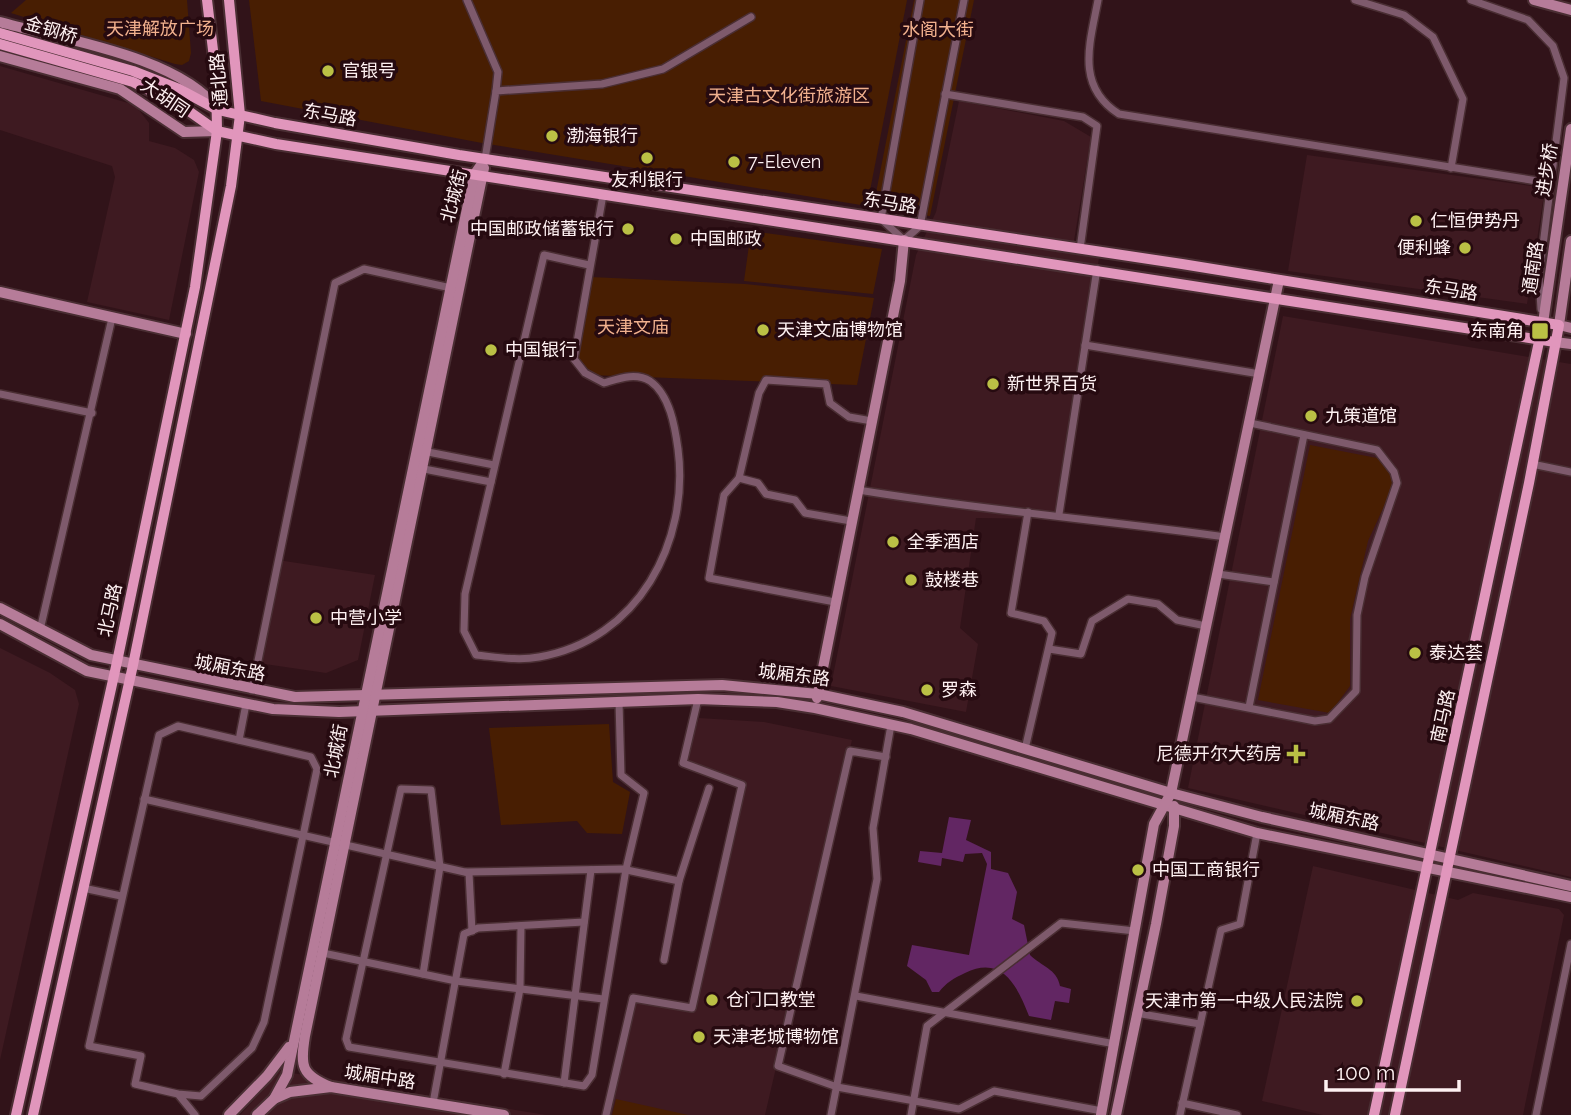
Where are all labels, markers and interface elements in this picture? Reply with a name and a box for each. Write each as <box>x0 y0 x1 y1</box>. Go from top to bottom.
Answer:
street label: 金钢桥 <box>22 12 80 47</box>
park label: 天津解放广场 <box>106 18 214 39</box>
park label: 水阁大街 <box>902 19 974 40</box>
street label: 通北路 <box>206 52 231 108</box>
place label: 官银号 <box>342 60 396 81</box>
marker: 官银号 <box>320 63 336 79</box>
street label: 大胡同 <box>137 74 194 121</box>
park label: 天津古文化街旅游区 <box>708 85 870 106</box>
street label: 东马路 <box>302 99 358 130</box>
place label: 渤海银行 <box>566 125 638 146</box>
marker: 渤海银行 <box>544 128 560 144</box>
street label: 进步桥 <box>1532 142 1561 198</box>
marker: 友利银行 <box>639 150 655 166</box>
place label: 7-Eleven <box>748 151 821 172</box>
marker: 7-Eleven <box>726 154 742 170</box>
street label: 北城街 <box>436 167 471 225</box>
place label: 友利银行 <box>611 169 683 190</box>
street label: 东马路 <box>862 188 918 217</box>
place label: 仁恒伊势丹 <box>1430 210 1520 231</box>
marker: 仁恒伊势丹 <box>1408 213 1424 229</box>
place label: 中国邮政储蓄银行 <box>470 218 614 239</box>
marker: 中国邮政储蓄银行 <box>620 221 636 237</box>
place label: 中国邮政 <box>690 228 762 249</box>
marker: 中国邮政 <box>668 231 684 247</box>
place label: 便利蜂 <box>1397 237 1451 258</box>
marker: 便利蜂 <box>1457 240 1473 256</box>
street label: 通南路 <box>1518 240 1547 296</box>
street label: 东马路 <box>1423 275 1479 304</box>
park label: 天津文庙 <box>597 316 669 337</box>
place label: 天津文庙博物馆 <box>777 319 903 340</box>
place label: 东南角 <box>1470 320 1524 341</box>
marker: 东南角 <box>1530 321 1550 341</box>
marker: 天津文庙博物馆 <box>755 322 771 338</box>
place label: 中国银行 <box>505 339 577 360</box>
marker: 中国银行 <box>483 342 499 358</box>
place label: 新世界百货 <box>1007 373 1097 394</box>
marker: 新世界百货 <box>985 376 1001 392</box>
place label: 九策道馆 <box>1325 405 1397 426</box>
marker: 九策道馆 <box>1303 408 1319 424</box>
place label: 全季酒店 <box>907 531 979 552</box>
marker: 全季酒店 <box>885 534 901 550</box>
place label: 鼓楼巷 <box>925 569 979 590</box>
marker: 鼓楼巷 <box>903 572 919 588</box>
street label: 北马路 <box>94 581 125 638</box>
place label: 中营小学 <box>330 607 402 628</box>
marker: 中营小学 <box>308 610 324 626</box>
place label: 泰达荟 <box>1429 642 1483 663</box>
marker: 泰达荟 <box>1407 645 1423 661</box>
street label: 城厢东路 <box>193 650 267 685</box>
street label: 城厢东路 <box>757 660 831 689</box>
place label: 罗森 <box>941 679 977 700</box>
marker: 罗森 <box>919 682 935 698</box>
street label: 南马路 <box>1427 687 1458 744</box>
street label: 北城街 <box>320 722 351 779</box>
place label: 尼德开尔大药房 <box>1156 743 1282 764</box>
marker: 尼德开尔大药房 <box>1288 746 1304 762</box>
street label: 城厢东路 <box>1307 799 1382 834</box>
place label: 中国工商银行 <box>1152 859 1260 880</box>
marker: 中国工商银行 <box>1130 862 1146 878</box>
place label: 仓门口教堂 <box>726 989 816 1010</box>
place label: 天津市第一中级人民法院 <box>1145 990 1343 1011</box>
marker: 仓门口教堂 <box>704 992 720 1008</box>
marker: 天津市第一中级人民法院 <box>1349 993 1365 1009</box>
place label: 天津老城博物馆 <box>713 1026 839 1047</box>
marker: 天津老城博物馆 <box>691 1029 707 1045</box>
scale bar <box>1326 1048 1459 1092</box>
text: 100 m <box>1336 1060 1395 1085</box>
street label: 城厢中路 <box>343 1061 417 1093</box>

